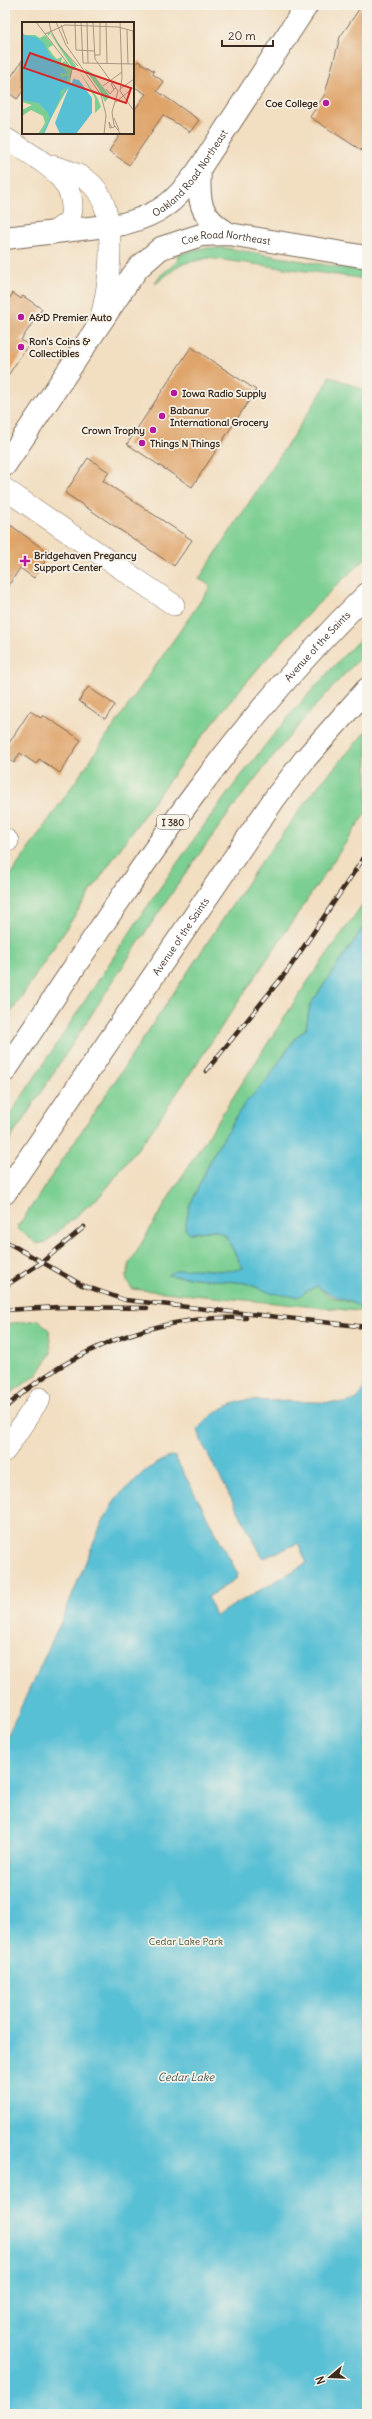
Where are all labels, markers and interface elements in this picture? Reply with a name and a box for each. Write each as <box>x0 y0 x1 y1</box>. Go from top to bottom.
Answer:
inset map <box>22 22 134 134</box>
scale bar <box>222 22 273 48</box>
text: 20 m <box>228 28 256 43</box>
place label: Coe College <box>265 97 319 110</box>
marker: Coe College <box>321 98 331 108</box>
street label: Oakland Road Northeast <box>150 126 230 219</box>
street label: Coe Road Northeast <box>180 227 272 248</box>
place label: A&D Premier Auto <box>29 311 112 324</box>
marker: A&D Premier Auto <box>16 312 26 322</box>
place label: Ron's Coins & Collectibles <box>29 335 90 360</box>
marker: Ron's Coins & Collectibles <box>16 342 26 352</box>
place label: Iowa Radio Supply <box>182 387 267 400</box>
marker: Iowa Radio Supply <box>169 388 179 398</box>
place label: Babanur International Grocery <box>170 404 269 429</box>
marker: Babanur International Grocery <box>157 411 167 421</box>
place label: Crown Trophy <box>82 424 145 437</box>
marker: Crown Trophy <box>148 425 158 435</box>
place label: Things N Things <box>150 437 220 450</box>
marker: Things N Things <box>137 438 147 448</box>
place label: Bridgehaven Pregancy Support Center <box>34 549 137 574</box>
marker: Bridgehaven Pregancy Support Center <box>19 555 31 567</box>
street label: Avenue of the Saints <box>281 608 353 684</box>
road number: I 380 <box>157 815 189 829</box>
street label: Avenue of the Saints <box>149 895 212 978</box>
park label: Cedar Lake Park <box>149 1935 223 1948</box>
water label: Cedar Lake <box>158 2070 215 2084</box>
north arrow <box>310 2357 350 2397</box>
text: N <box>313 2374 328 2386</box>

